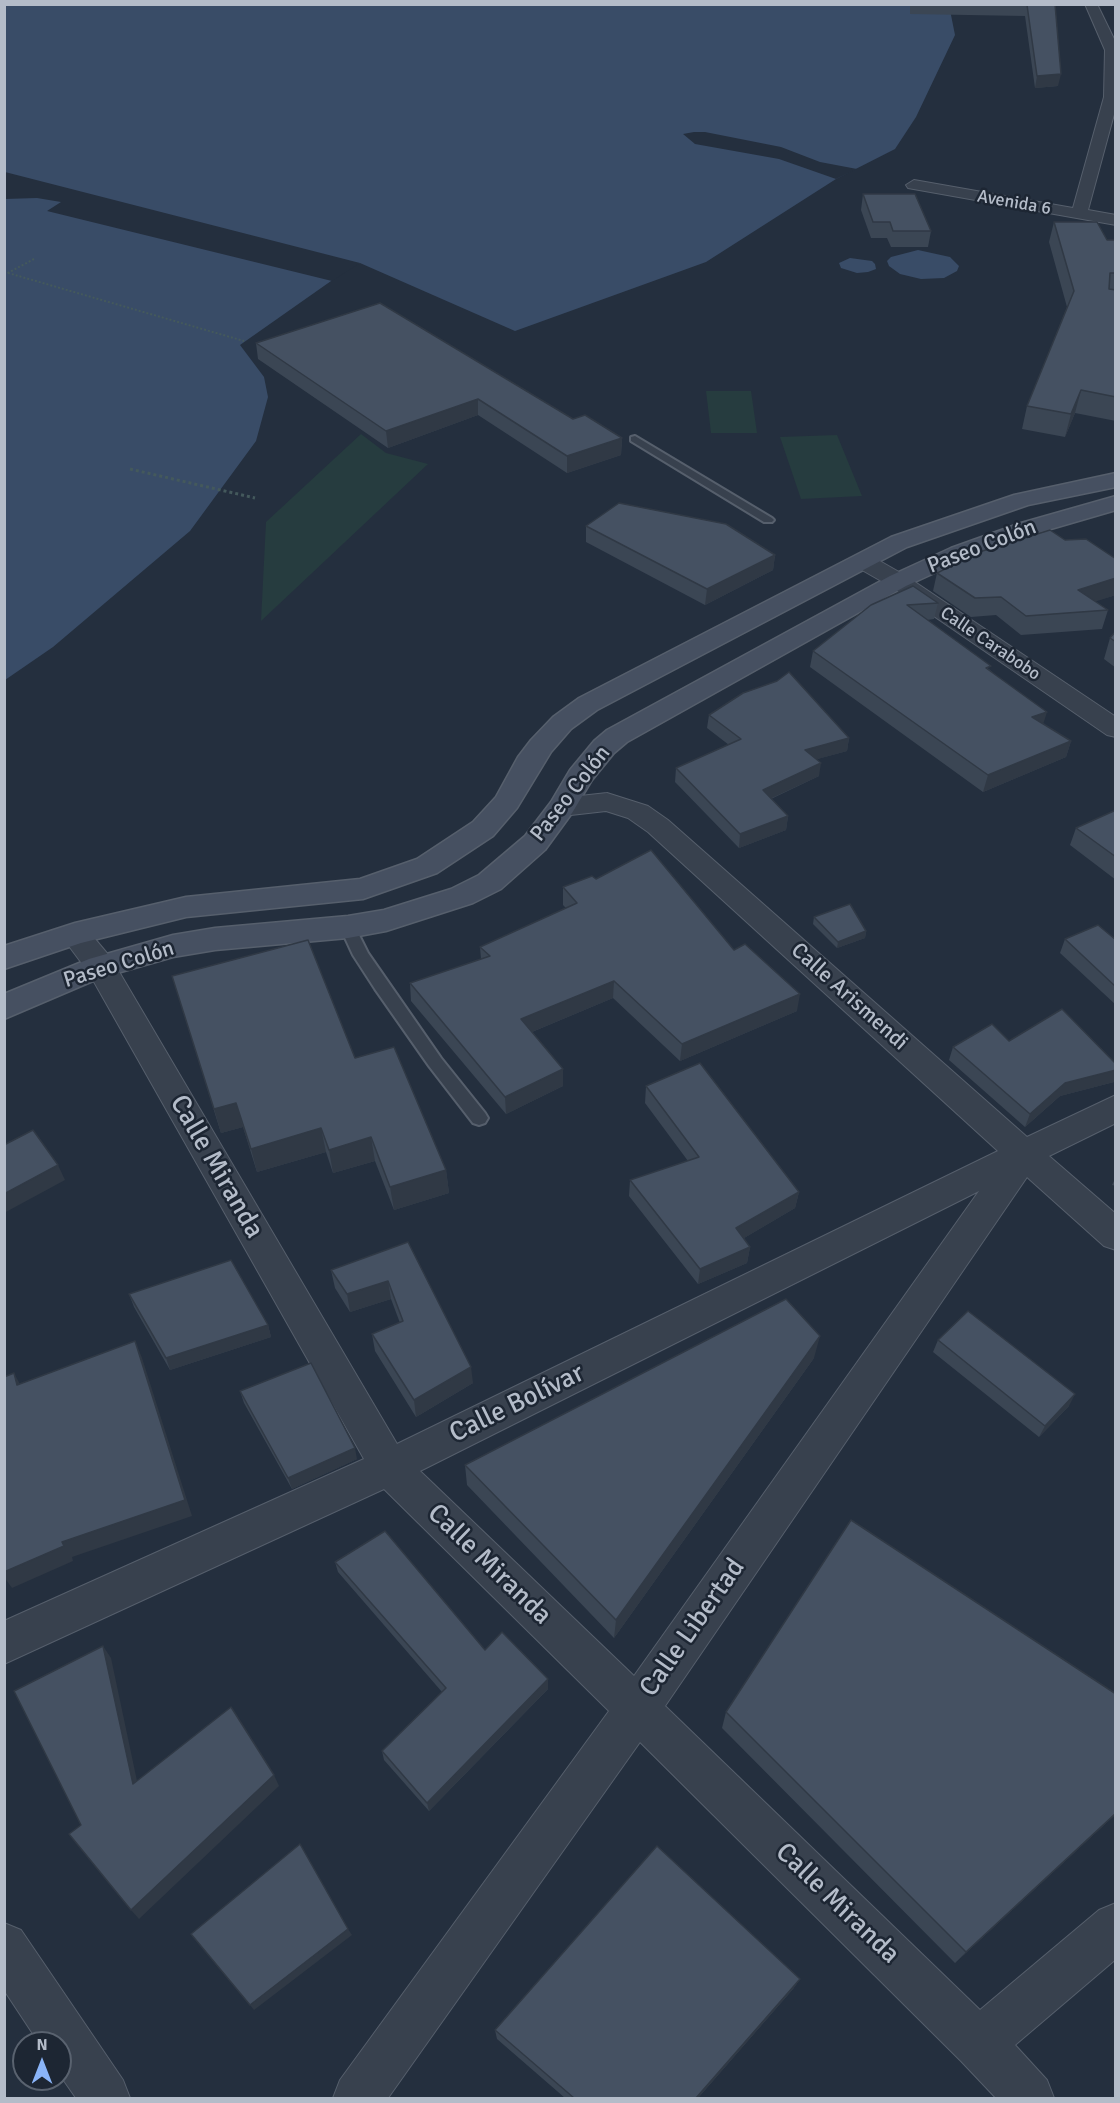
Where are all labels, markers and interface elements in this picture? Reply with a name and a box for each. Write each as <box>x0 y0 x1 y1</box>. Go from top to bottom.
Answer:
street label: Avenida 6 <box>975 186 1053 220</box>
street label: Paseo Colón <box>924 514 1040 580</box>
street label: Calle Carabobo <box>936 603 1044 685</box>
street label: Paseo Colón <box>525 741 617 847</box>
street label: Paseo Colón <box>60 936 178 994</box>
street label: Calle Arismendi <box>785 938 913 1056</box>
street label: Calle Miranda <box>162 1090 270 1244</box>
street label: Calle Bolívar <box>444 1358 590 1450</box>
street label: Calle Miranda <box>420 1498 558 1632</box>
street label: Calle Libertad <box>634 1553 752 1703</box>
street label: Calle Miranda <box>768 1837 906 1971</box>
north arrow <box>12 2031 72 2091</box>
text: N <box>36 2035 48 2055</box>

